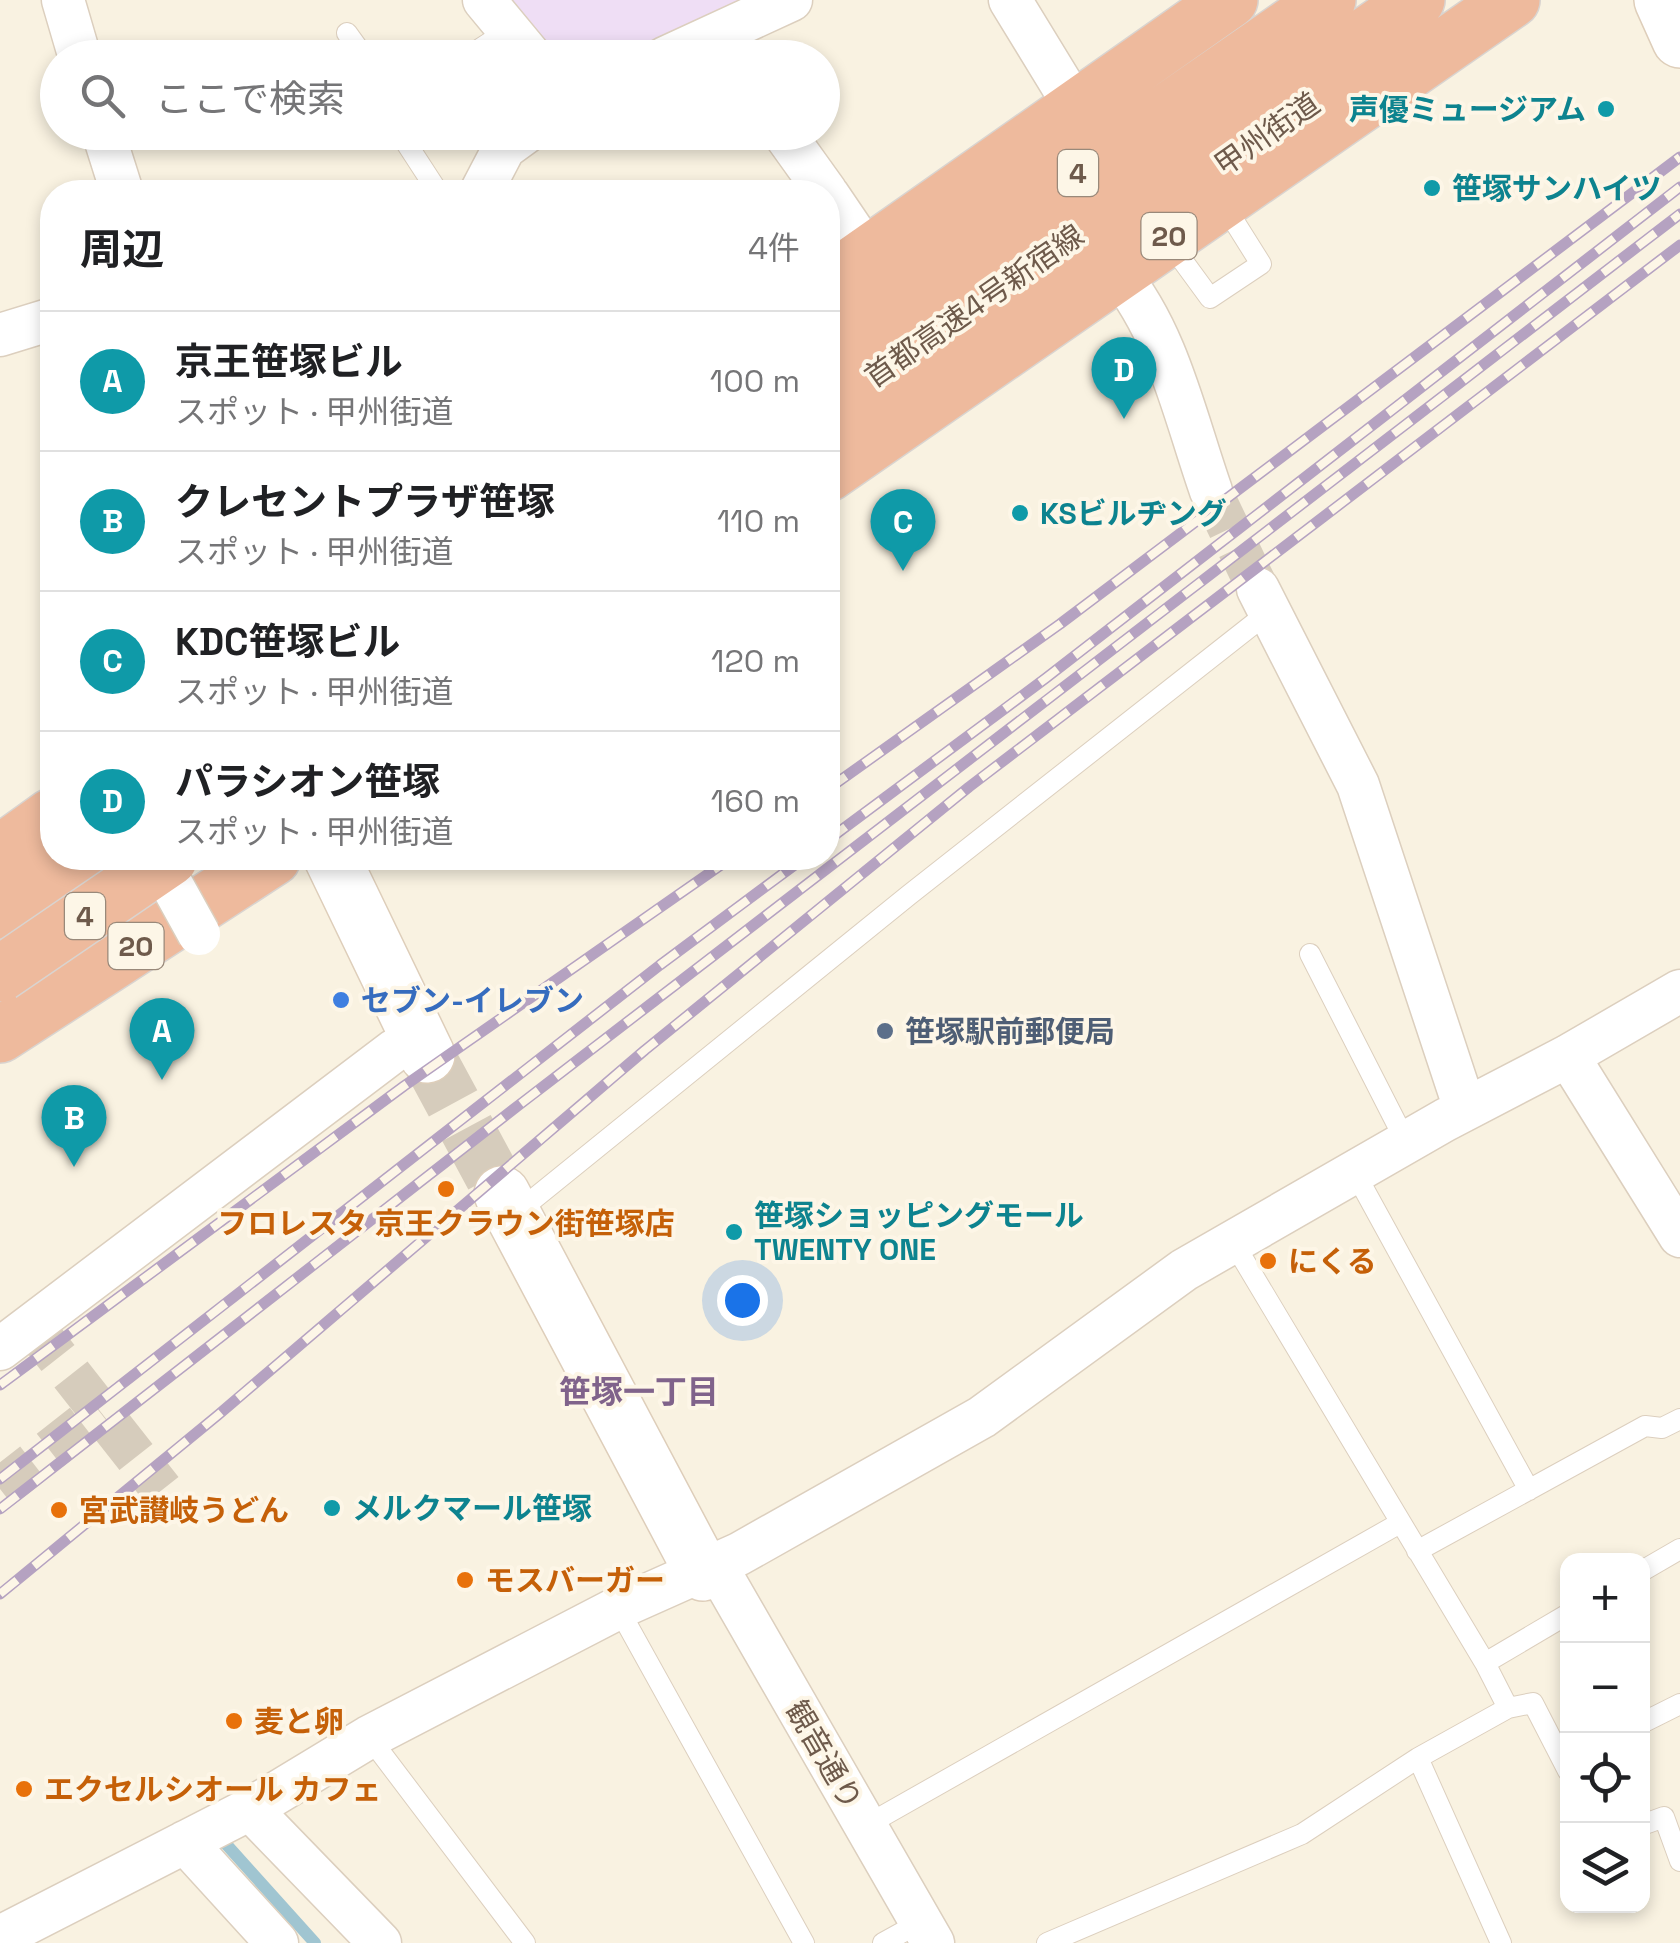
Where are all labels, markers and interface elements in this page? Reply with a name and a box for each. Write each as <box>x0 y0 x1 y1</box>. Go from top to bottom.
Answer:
search box <box>40 40 840 150</box>
icon: search <box>75 68 130 123</box>
text: ここで検索 <box>155 75 345 123</box>
street label: 甲州街道 <box>1207 84 1327 184</box>
place label: 声優ミュージアム <box>1349 90 1586 129</box>
marker: 声優ミュージアム <box>1595 98 1617 120</box>
road number: 4 <box>1058 150 1098 196</box>
place label: 笹塚サンハイツ <box>1452 169 1661 208</box>
marker: 笹塚サンハイツ <box>1421 177 1443 199</box>
road number: 20 <box>1142 213 1196 259</box>
street label: 首都高速4号新宿線 <box>857 216 1091 396</box>
text: 周辺 <box>80 223 164 276</box>
text: 4件 <box>748 228 800 268</box>
pin: D <box>1092 336 1156 419</box>
text: 京王笹塚ビル <box>175 338 403 386</box>
text: A <box>102 361 123 401</box>
text: 100 m <box>710 361 800 401</box>
text: スポット · 甲州街道 <box>175 392 453 432</box>
text: クレセントプラザ笹塚 <box>175 478 555 526</box>
pin: C <box>870 488 936 571</box>
place label: KSビルヂング <box>1040 494 1227 533</box>
text: B <box>102 501 123 541</box>
text: 110 m <box>717 501 800 541</box>
marker: KSビルヂング <box>1009 502 1031 524</box>
text: スポット · 甲州街道 <box>175 532 453 572</box>
text: KDC笹塚ビル <box>175 618 401 666</box>
text: C <box>102 641 123 681</box>
text: 120 m <box>711 641 800 681</box>
text: スポット · 甲州街道 <box>175 672 453 712</box>
text: パラシオン笹塚 <box>175 758 440 806</box>
text: D <box>102 781 123 821</box>
text: 160 m <box>711 781 800 821</box>
text: スポット · 甲州街道 <box>175 812 453 852</box>
road number: 4 <box>65 893 105 939</box>
road number: 20 <box>108 923 164 969</box>
place label: セブン-イレブン <box>361 981 584 1020</box>
marker: セブン-イレブン <box>330 989 352 1011</box>
pin: A <box>130 998 194 1080</box>
place label: 笹塚駅前郵便局 <box>905 1012 1115 1051</box>
marker: 笹塚駅前郵便局 <box>874 1020 896 1042</box>
pin: B <box>42 1084 106 1167</box>
marker: フロレスタ 京王クラウン街笹塚店 <box>435 1178 457 1200</box>
place label: 笹塚ショッピングモール TWENTY ONE <box>754 1196 1084 1269</box>
place label: フロレスタ 京王クラウン街笹塚店 <box>217 1204 675 1243</box>
marker: 笹塚ショッピングモール TWENTY ONE <box>723 1221 745 1243</box>
place label: にくる <box>1288 1242 1377 1281</box>
marker: にくる <box>1257 1250 1279 1272</box>
your location <box>717 1275 768 1326</box>
district label: 笹塚一丁目 <box>559 1372 719 1412</box>
place label: メルクマール笹塚 <box>352 1489 592 1528</box>
place label: 宮武讃岐うどん <box>79 1491 289 1530</box>
marker: メルクマール笹塚 <box>321 1497 343 1519</box>
marker: 宮武讃岐うどん <box>48 1499 70 1521</box>
map controls <box>1560 1553 1650 1913</box>
button: + <box>1560 1553 1650 1643</box>
place label: モスバーガー <box>485 1561 665 1600</box>
marker: モスバーガー <box>454 1569 476 1591</box>
button: − <box>1560 1643 1650 1733</box>
street label: 観音通り <box>777 1693 871 1817</box>
place label: 麦と卵 <box>254 1702 344 1741</box>
marker: 麦と卵 <box>223 1710 245 1732</box>
button: locate <box>1560 1733 1650 1823</box>
place label: エクセルシオール カフェ <box>44 1770 382 1809</box>
marker: エクセルシオール カフェ <box>13 1778 35 1800</box>
button: layers <box>1560 1823 1650 1913</box>

